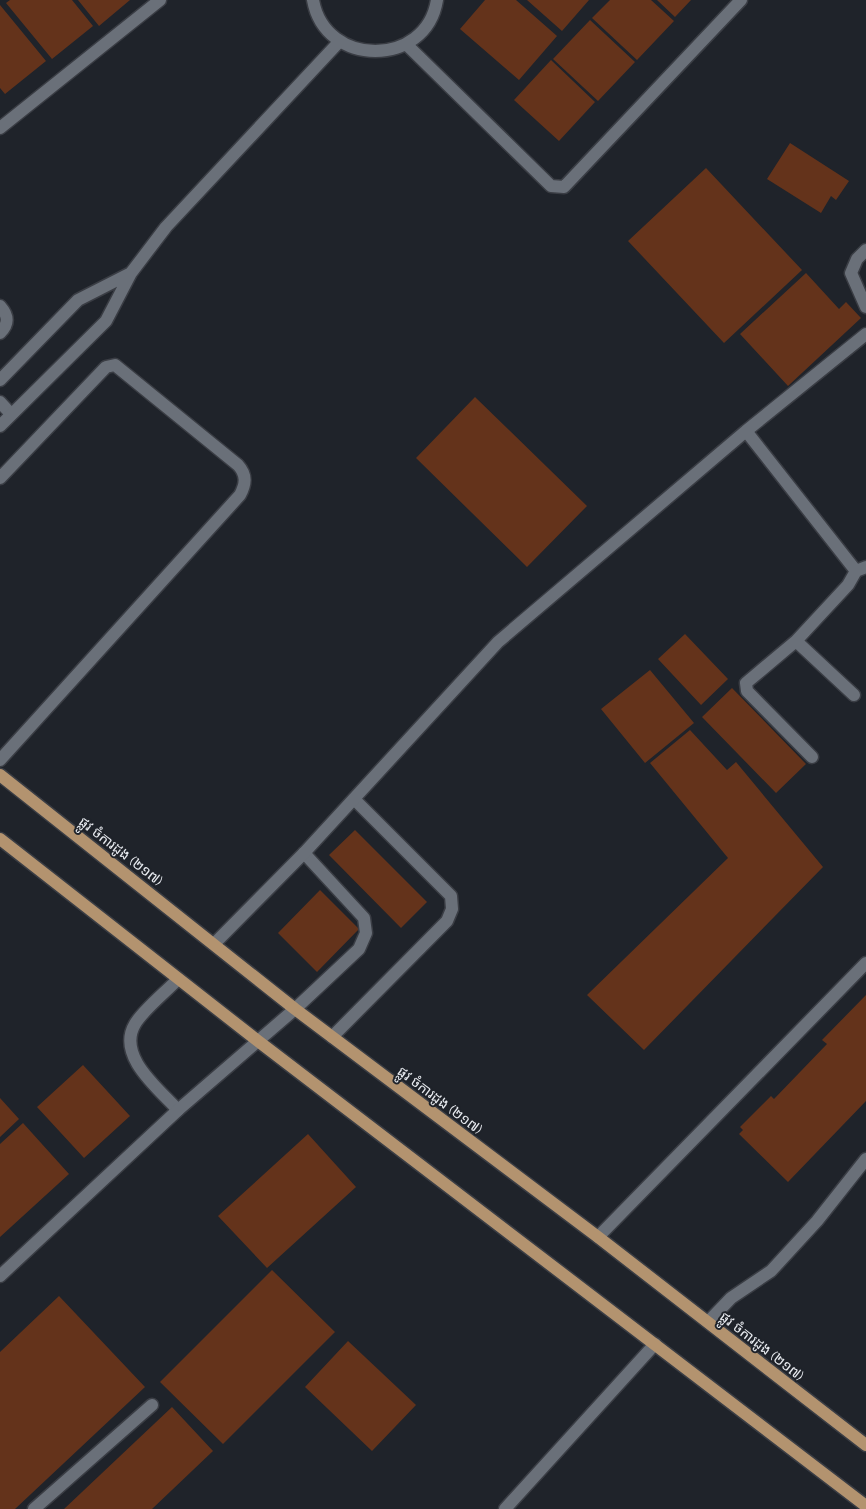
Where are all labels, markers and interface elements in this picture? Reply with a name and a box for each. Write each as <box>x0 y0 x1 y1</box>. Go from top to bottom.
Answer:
street label: ផ្លូវ ចំការដូង (២១៧) <box>73 813 166 892</box>
street label: ផ្លូវ ចំការដូង (២១៧) <box>392 1063 486 1140</box>
street label: ផ្លូវ ចំការដូង (២១៧) <box>714 1308 807 1387</box>

